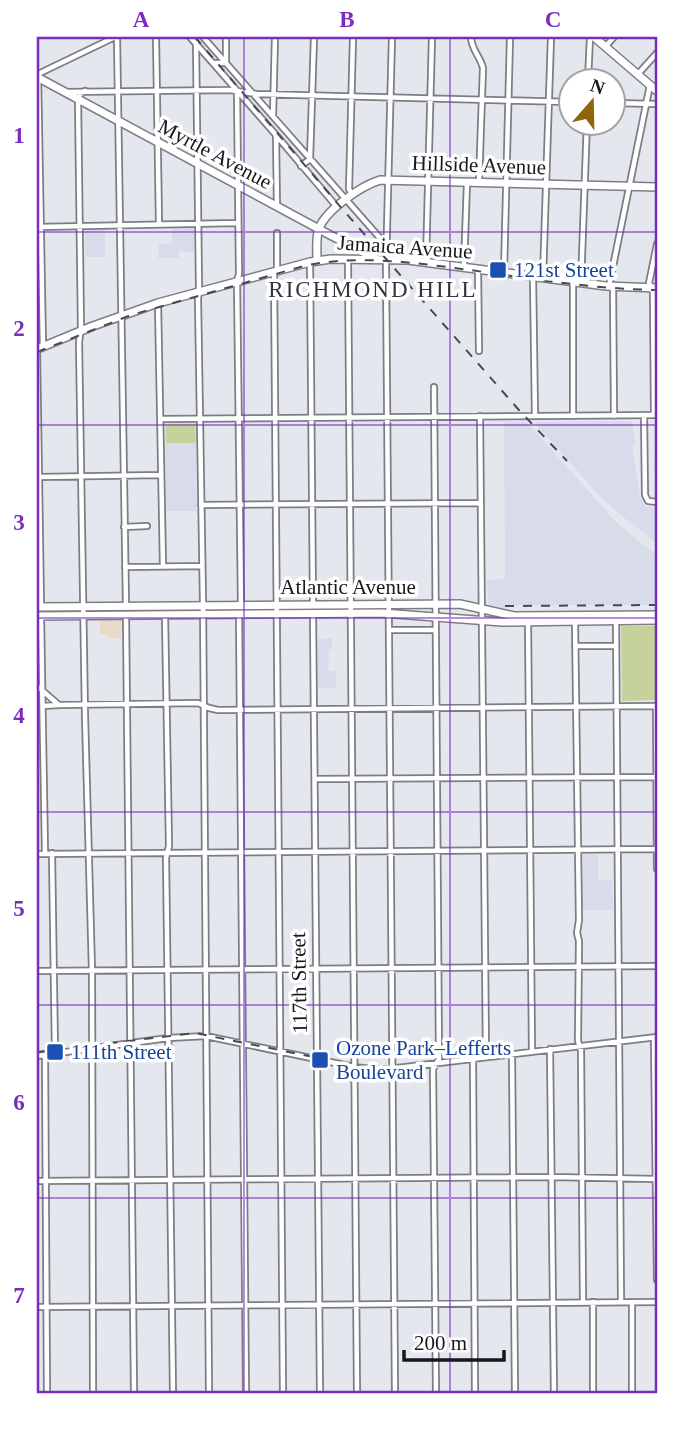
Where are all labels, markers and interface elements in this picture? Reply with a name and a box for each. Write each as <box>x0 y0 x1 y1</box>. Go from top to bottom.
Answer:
text: A <box>133 7 150 32</box>
text: B <box>339 7 355 32</box>
text: C <box>545 7 561 32</box>
north arrow <box>558 66 628 136</box>
text: N <box>588 74 608 99</box>
street label: Myrtle Avenue <box>154 114 276 194</box>
text: 1 <box>13 123 25 148</box>
street label: Hillside Avenue <box>411 151 547 179</box>
street label: Jamaica Avenue <box>337 230 473 264</box>
place label: 121st Street <box>514 258 614 282</box>
marker: 121st Street <box>488 260 508 280</box>
district label: RICHMOND HILL <box>268 277 478 302</box>
text: 2 <box>13 316 25 341</box>
text: 3 <box>13 510 25 535</box>
street label: Atlantic Avenue <box>280 575 416 599</box>
text: 4 <box>13 703 25 728</box>
text: 5 <box>13 896 25 921</box>
street label: 117th Street <box>286 932 312 1034</box>
place label: Ozone Park–Lefferts Boulevard <box>336 1036 511 1084</box>
place label: 111th Street <box>71 1040 172 1064</box>
marker: 111th Street <box>45 1042 65 1062</box>
marker: Ozone Park–Lefferts Boulevard <box>310 1050 330 1070</box>
text: 6 <box>13 1090 25 1115</box>
text: 7 <box>13 1283 25 1308</box>
scale bar <box>404 1318 503 1362</box>
text: 200 m <box>414 1331 467 1355</box>

